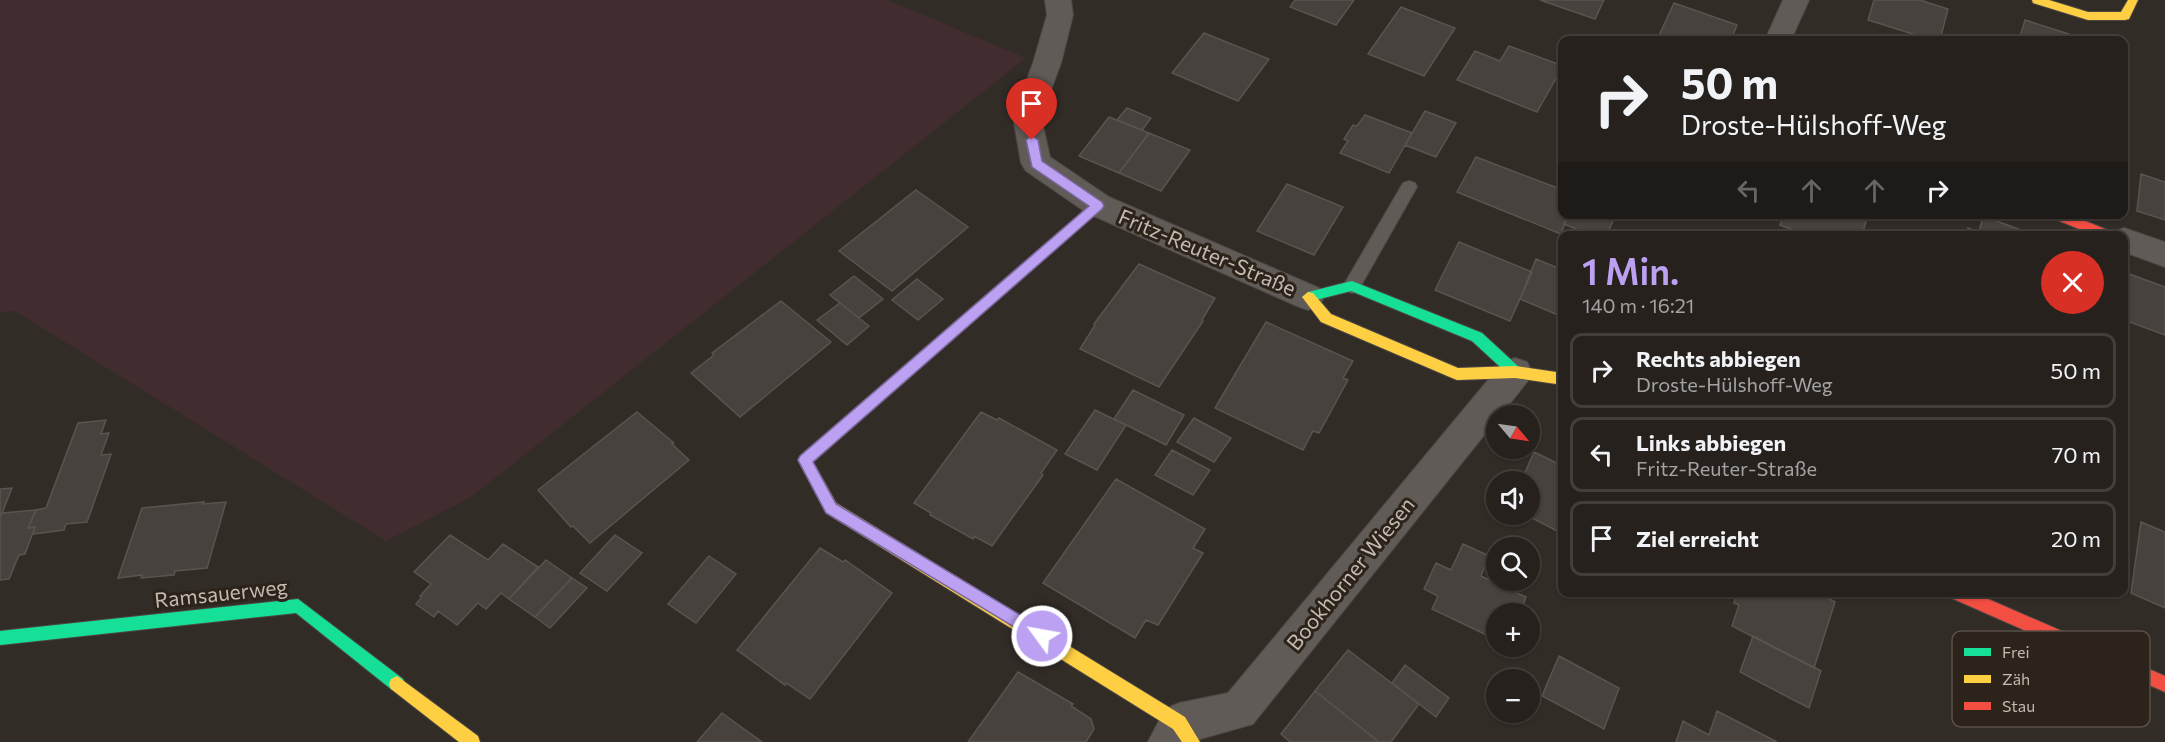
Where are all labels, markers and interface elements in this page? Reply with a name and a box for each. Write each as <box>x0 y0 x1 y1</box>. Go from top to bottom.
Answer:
text: 50 m <box>1681 56 1778 108</box>
icon: right <box>1582 60 1660 138</box>
pin <box>1006 78 1057 140</box>
icon: arrive <box>1015 87 1048 120</box>
text: Droste-Hülshoff-Weg <box>1681 108 1946 141</box>
icon: left <box>1732 174 1765 207</box>
icon: ahead <box>1795 174 1828 207</box>
icon: ahead <box>1858 174 1891 207</box>
icon: right <box>1921 174 1954 207</box>
street label: Fritz-Reuter-Straße <box>1115 203 1300 300</box>
text: 1 Min. <box>1582 248 1679 292</box>
button: close <box>2041 251 2104 314</box>
text: 140 m · 16:21 <box>1582 293 1694 317</box>
text: Rechts abbiegen <box>1636 345 1801 372</box>
icon: right <box>1585 354 1618 387</box>
text: 50 m <box>2051 357 2101 384</box>
text: Droste-Hülshoff-Weg <box>1636 372 1833 396</box>
north arrow <box>1486 405 1540 459</box>
map controls <box>1486 405 1540 723</box>
text: Links abbiegen <box>1636 429 1786 456</box>
icon: left <box>1585 438 1618 471</box>
text: 70 m <box>2052 441 2101 468</box>
text: Fritz-Reuter-Straße <box>1636 456 1817 480</box>
button: sound <box>1486 471 1540 525</box>
street label: Bookhorner Wiesen <box>1281 492 1419 654</box>
icon: arrive <box>1585 522 1618 555</box>
text: Ziel erreicht <box>1636 525 1759 552</box>
text: 20 m <box>2051 525 2101 552</box>
button: search <box>1486 537 1540 591</box>
street label: Ramsauerweg <box>153 573 289 612</box>
button: + <box>1486 603 1540 657</box>
position arrow <box>1010 604 1074 668</box>
legend <box>1952 631 2150 727</box>
text: Frei <box>2002 642 2030 661</box>
button: − <box>1486 669 1540 723</box>
text: Zäh <box>2002 669 2030 688</box>
text: Stau <box>2002 696 2035 715</box>

